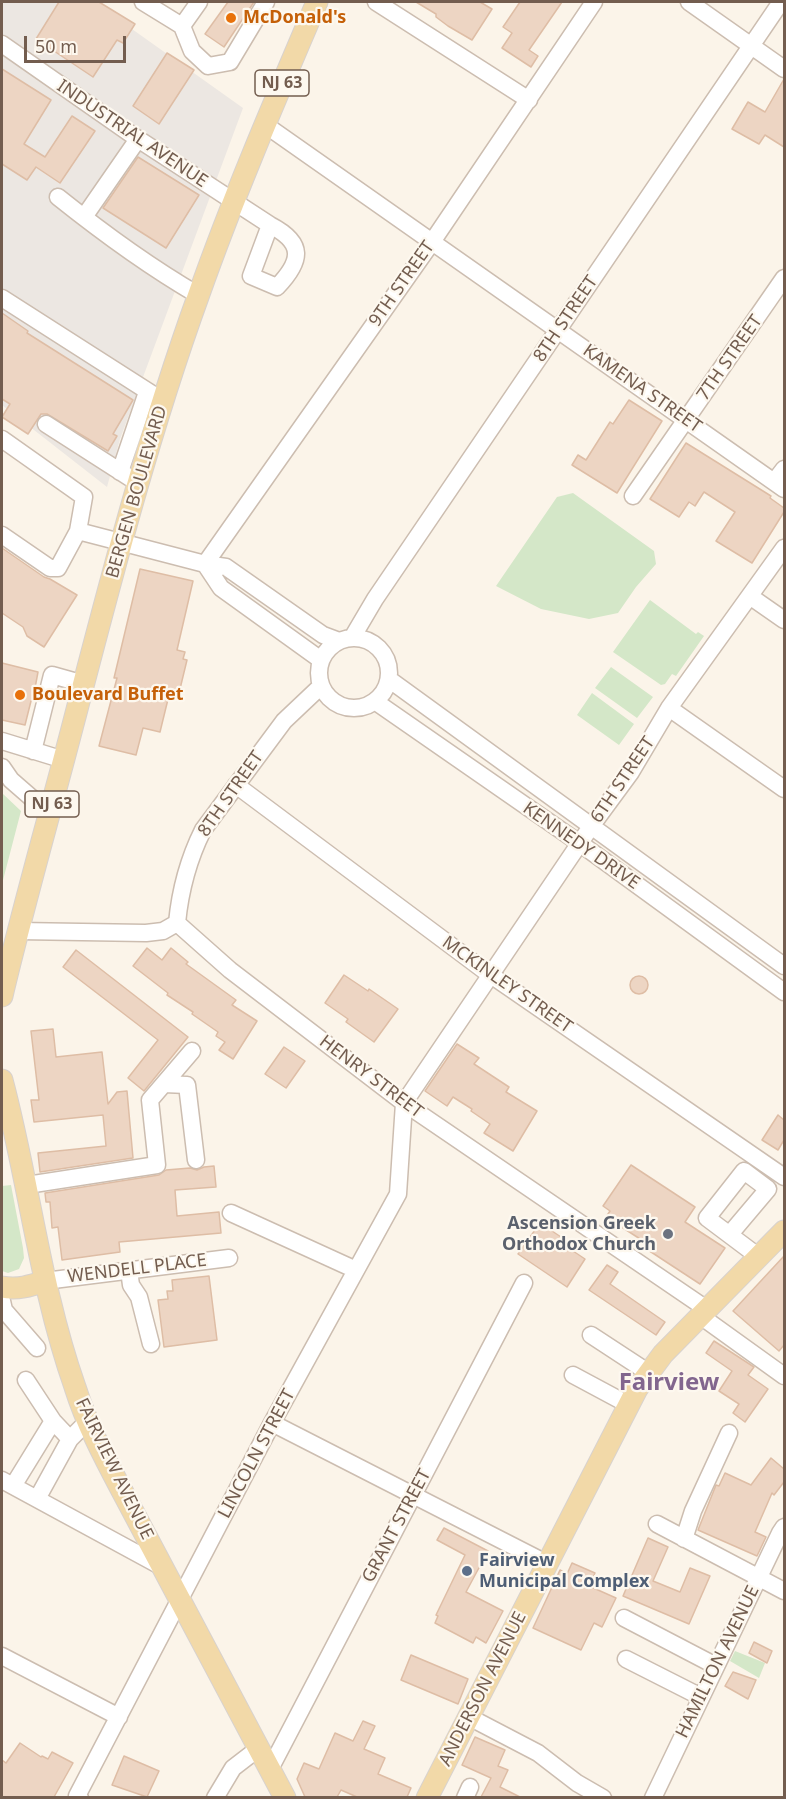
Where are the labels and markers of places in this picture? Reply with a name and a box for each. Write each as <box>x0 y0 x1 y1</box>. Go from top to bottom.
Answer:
place label: McDonald's <box>243 7 346 29</box>
marker: McDonald's <box>224 11 238 25</box>
place label: Boulevard Buffet <box>32 684 184 706</box>
marker: Boulevard Buffet <box>13 688 27 702</box>
place label: Ascension Greek Orthodox Church <box>502 1213 656 1256</box>
marker: Ascension Greek Orthodox Church <box>661 1227 675 1241</box>
place label: Fairview Municipal Complex <box>479 1550 650 1592</box>
marker: Fairview Municipal Complex <box>460 1564 474 1578</box>

